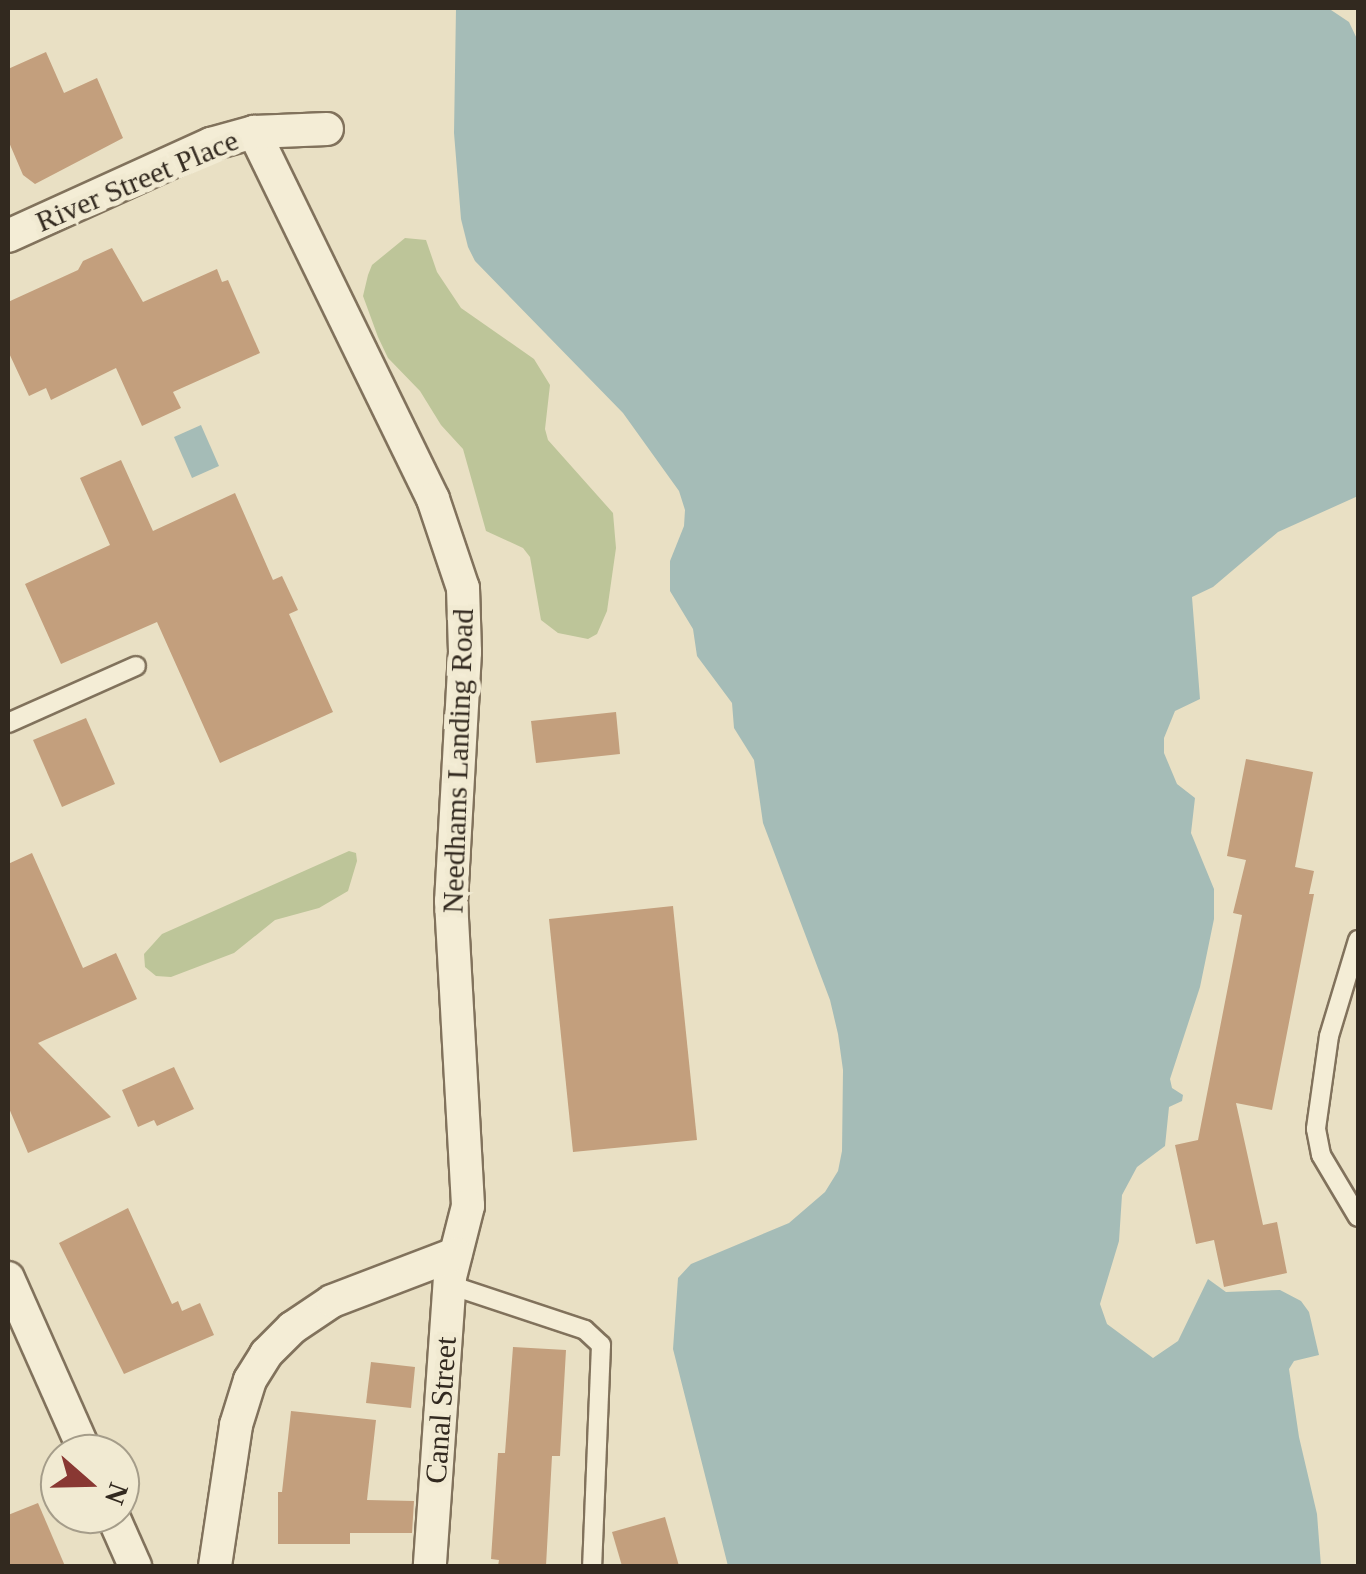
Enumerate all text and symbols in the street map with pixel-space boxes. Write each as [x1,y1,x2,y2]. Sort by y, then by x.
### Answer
street label: River Street Place [30,122,244,240]
street label: Needhams Landing Road [435,608,481,914]
street label: Canal Street [418,1335,464,1485]
north arrow [40,1434,140,1534]
text: N [99,1479,135,1509]

